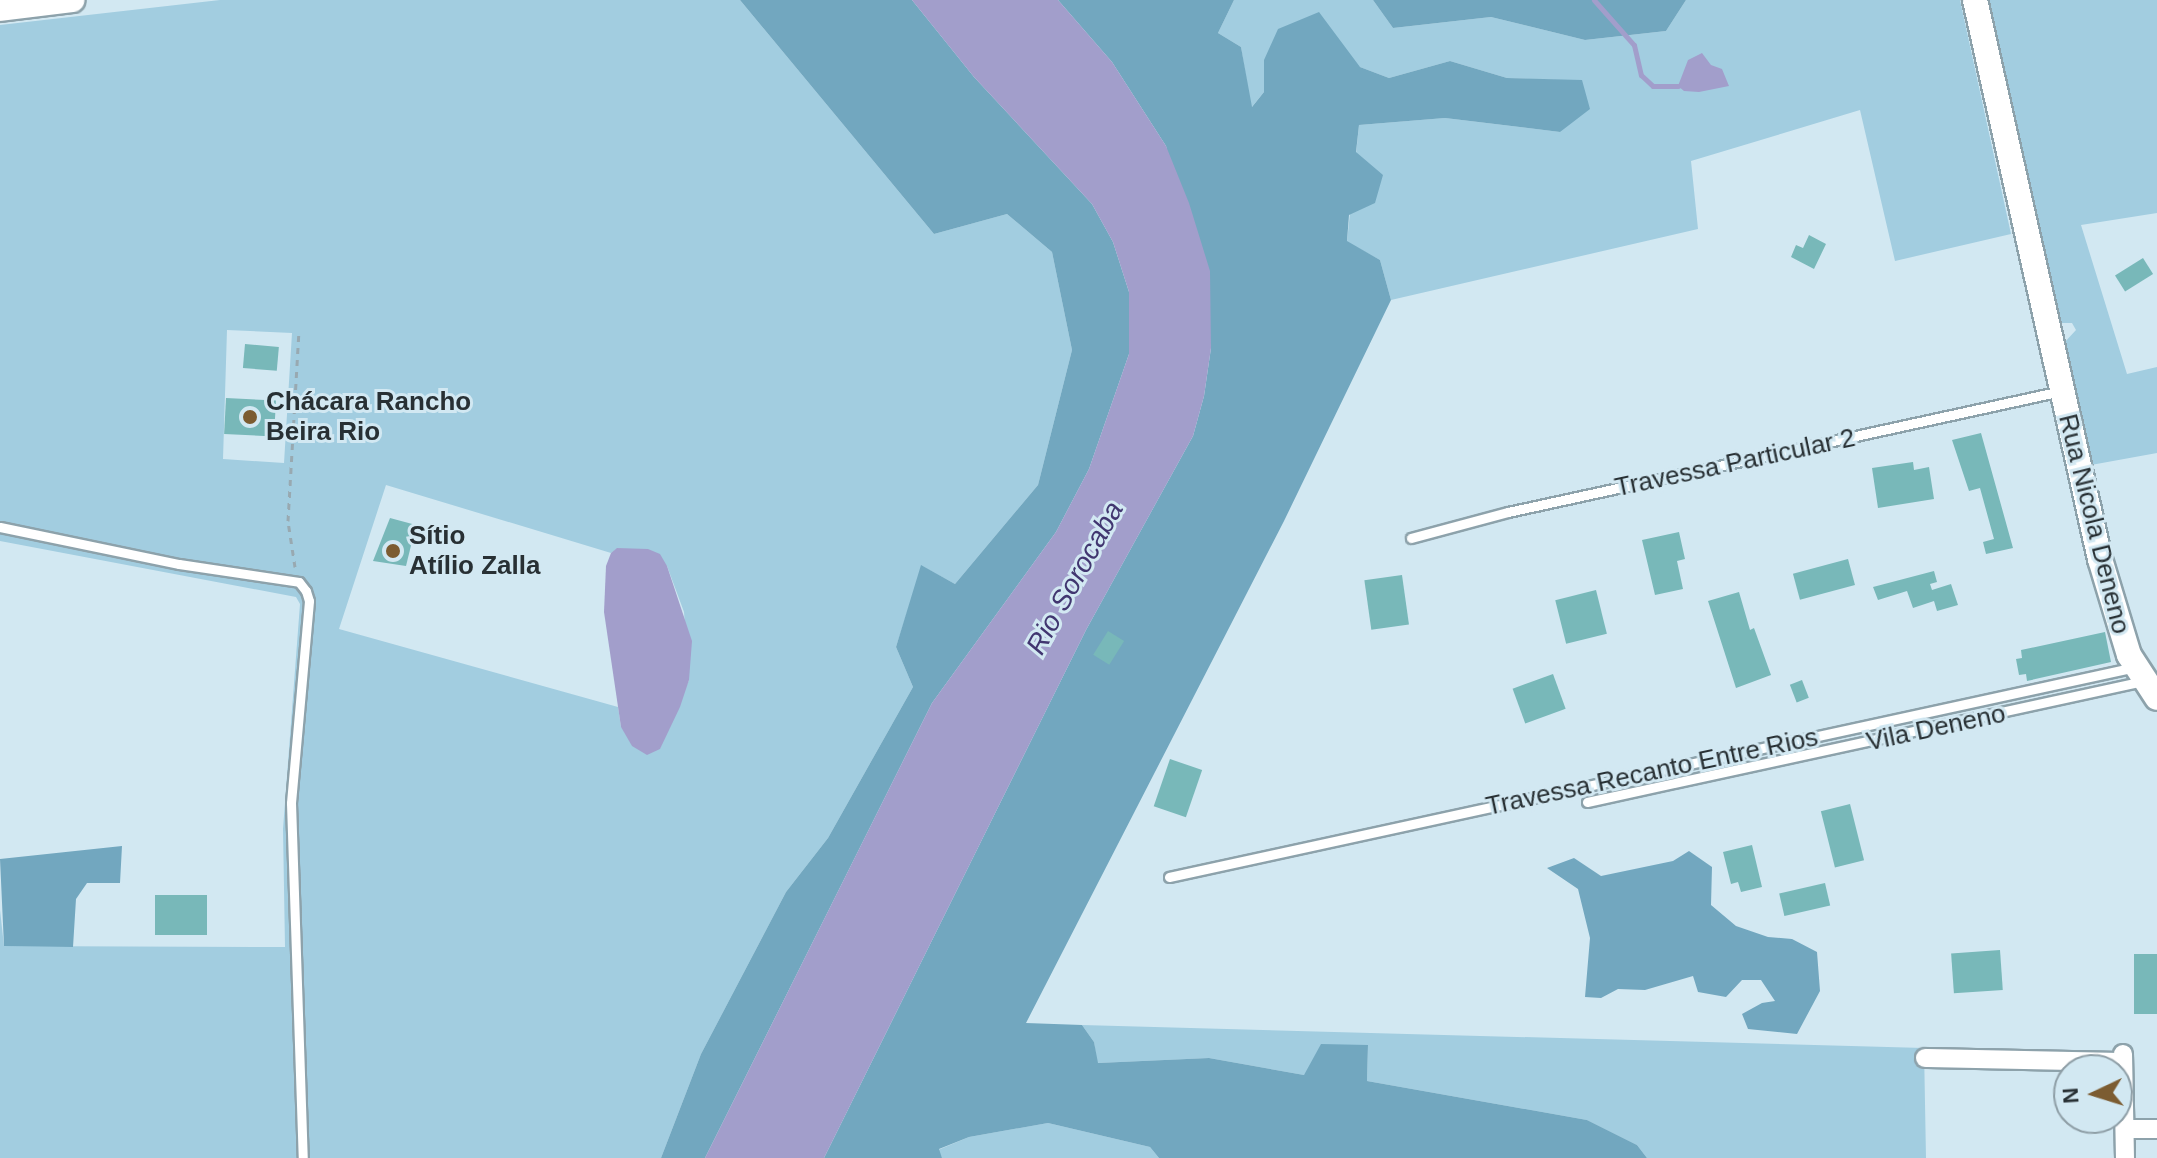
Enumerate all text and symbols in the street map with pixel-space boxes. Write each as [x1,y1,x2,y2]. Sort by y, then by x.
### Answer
place label: Chácara Rancho Beira Rio [266,386,471,448]
marker: Chácara Rancho Beira Rio [241,408,259,426]
street label: Rua Nicola Deneno [2052,411,2136,637]
street label: Travessa Particular 2 [1612,422,1858,504]
water label: Rio Sorocaba [1019,496,1131,660]
place label: Sítio Atílio Zalla [409,520,540,582]
marker: Sítio Atílio Zalla [384,542,402,560]
street label: Vila Deneno [1864,698,2008,758]
street label: Travessa Recanto Entre Rios [1483,722,1821,822]
north arrow [2053,1054,2133,1134]
text: N [2058,1087,2084,1104]

